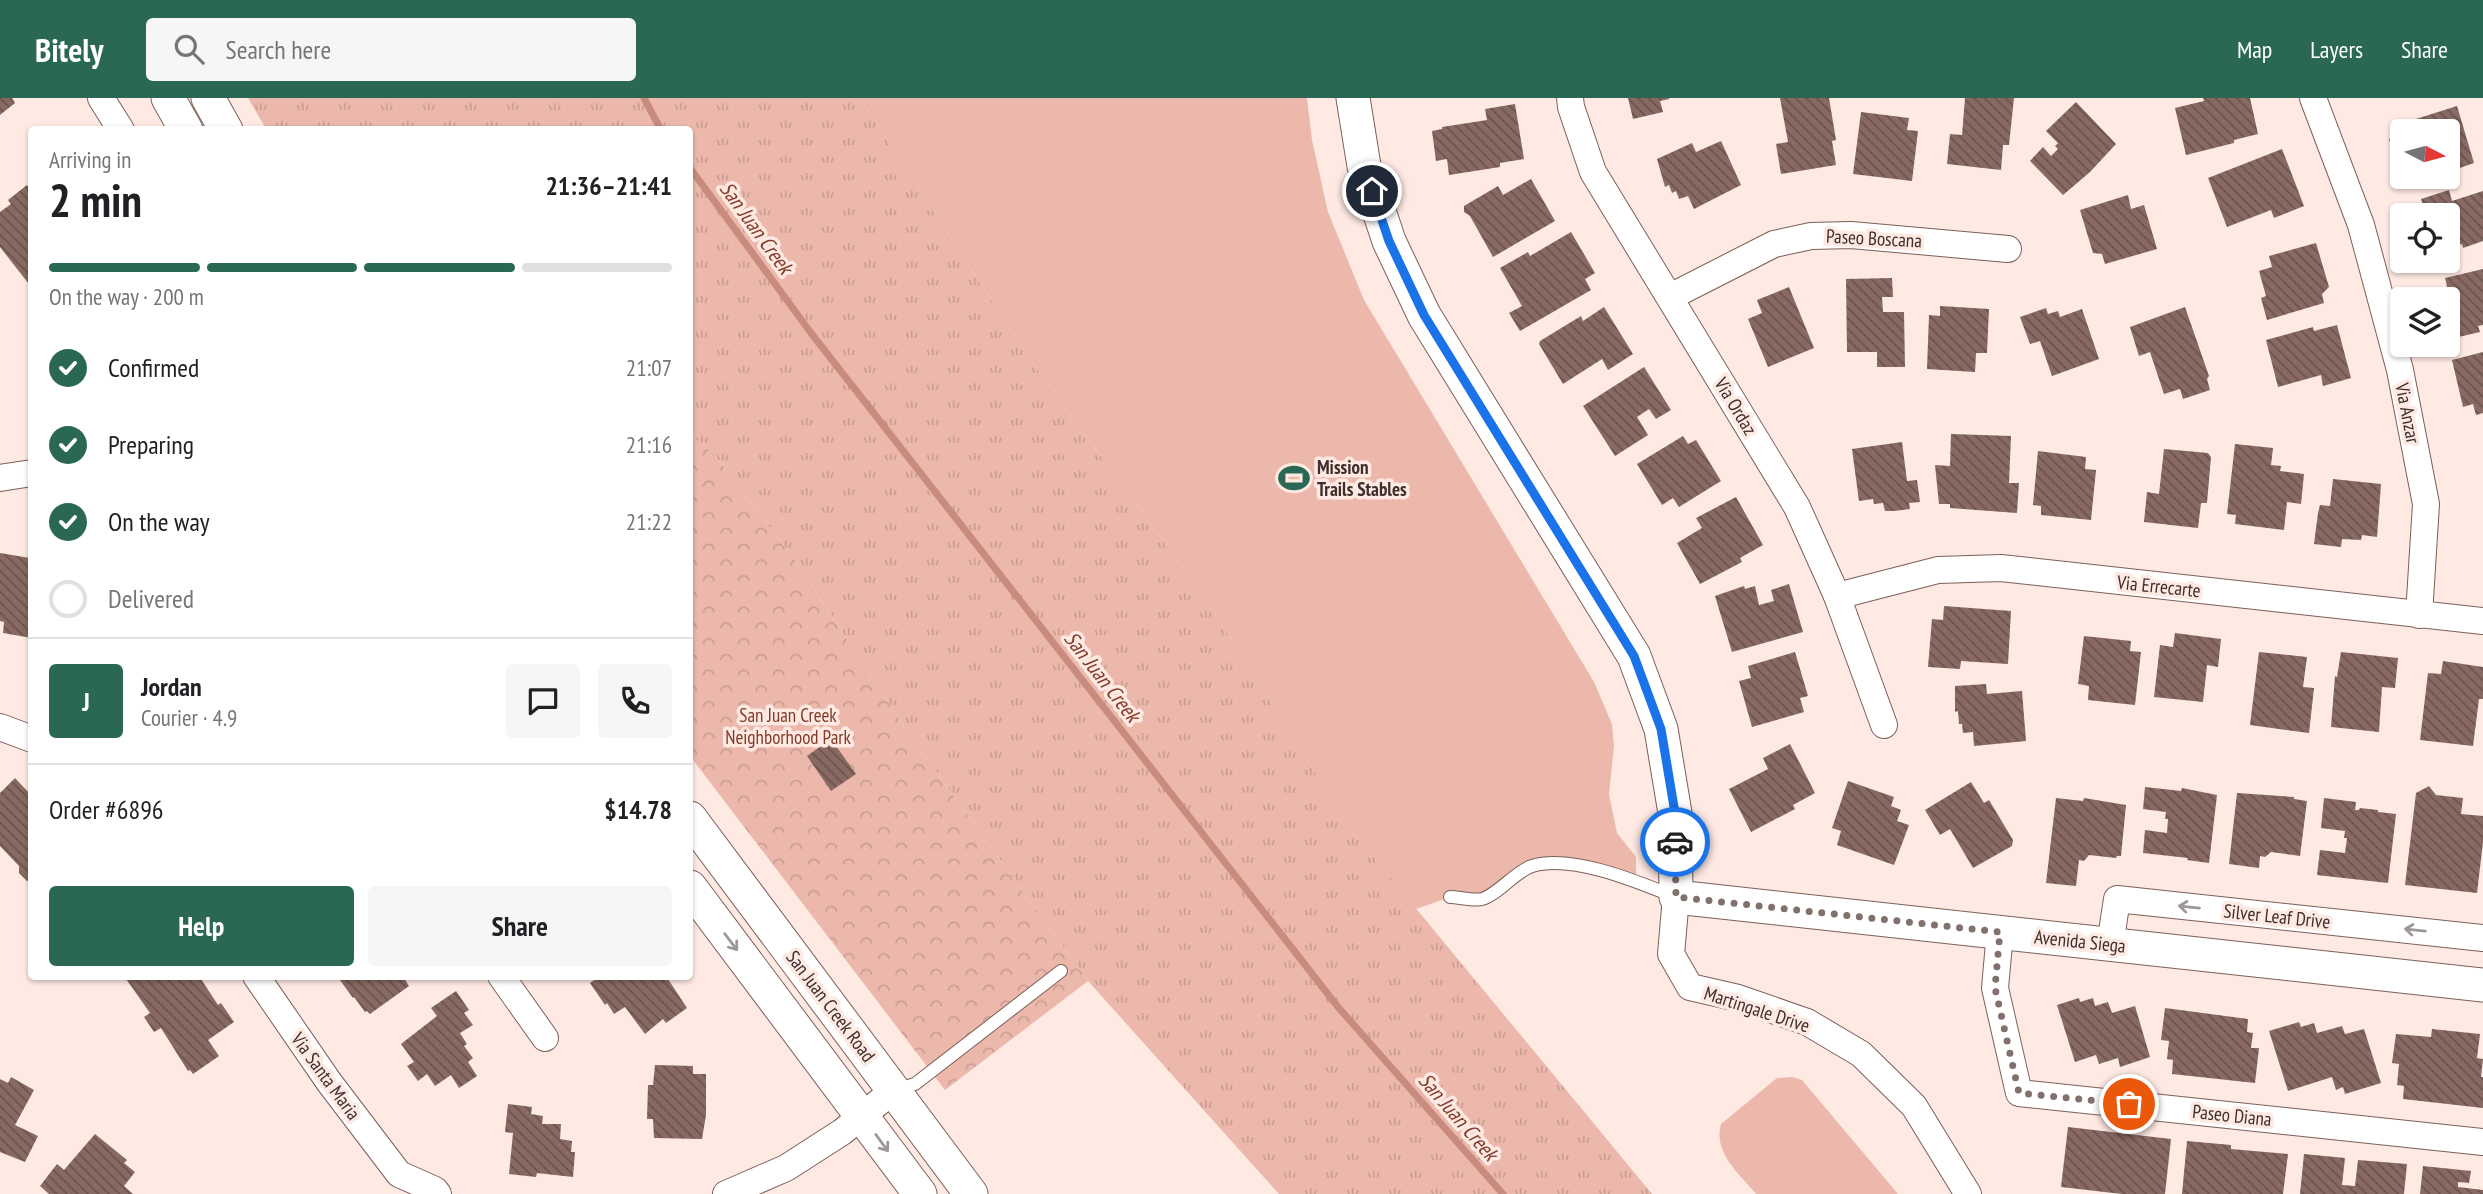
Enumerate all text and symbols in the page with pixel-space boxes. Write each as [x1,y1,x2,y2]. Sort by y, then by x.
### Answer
search box [146,18,636,81]
text: Bitely [35,28,104,71]
icon: search [170,30,208,68]
text: Search here [226,33,331,66]
text: Map [2237,34,2272,65]
text: Layers [2310,34,2363,65]
text: Share [2401,34,2448,65]
north arrow [2390,119,2460,189]
map controls [2390,119,2460,357]
text: Arriving in [49,145,131,174]
pin [1342,161,1402,221]
text: 21:36–21:41 [545,169,672,202]
text: 2 min [49,170,142,230]
icon: home [1353,172,1391,210]
water label: San Juan Creek [714,176,801,282]
button: locate [2390,203,2460,273]
street label: Paseo Boscana [1825,224,1923,252]
text: On the way · 200 m [49,282,204,311]
button: layers [2390,287,2460,357]
icon: check [49,349,87,387]
text: Confirmed [108,351,199,384]
text: 21:07 [626,353,672,382]
street label: Via Ordaz [1709,372,1763,439]
street label: Via Anzar [2390,380,2426,446]
icon: check [49,426,87,464]
text: Preparing [108,428,194,461]
text: 21:16 [626,430,672,459]
place label: Mission Trails Stables [1317,455,1407,501]
sports icon: Mission Trails Stables [1277,461,1311,495]
icon: check [49,503,87,541]
text: On the way [108,505,210,538]
text: 21:22 [626,507,672,536]
street label: Via Errecarte [2115,570,2202,602]
text: Delivered [108,582,194,615]
water label: San Juan Creek [1059,626,1148,730]
button: chat [506,664,580,738]
button: phone [598,664,672,738]
text: Jordan [141,670,202,703]
text: J [82,685,90,718]
text: Courier · 4.9 [141,703,237,732]
park label: San Juan Creek Neighborhood Park [725,703,851,749]
text: Order #6896 [49,793,164,826]
text: $14.78 [604,793,672,826]
courier [1640,807,1710,877]
icon: car [1656,823,1694,861]
button: Help [49,886,354,966]
button: Share [368,886,672,966]
street label: Silver Leaf Drive [2222,898,2332,934]
one-way arrow [2178,900,2201,913]
street label: Avenida Siega [2033,924,2127,958]
one-way arrow [2404,924,2427,937]
one-way arrow [723,932,738,950]
street label: San Juan Creek Road [781,945,881,1067]
street label: Martingale Drive [1701,981,1813,1037]
street label: Via Santa Maria [286,1027,366,1124]
water label: San Juan Creek [1413,1067,1506,1168]
pin [2099,1074,2159,1134]
icon: bag [2110,1085,2148,1123]
street label: Paseo Diana [2191,1099,2273,1131]
one-way arrow [875,1133,890,1152]

